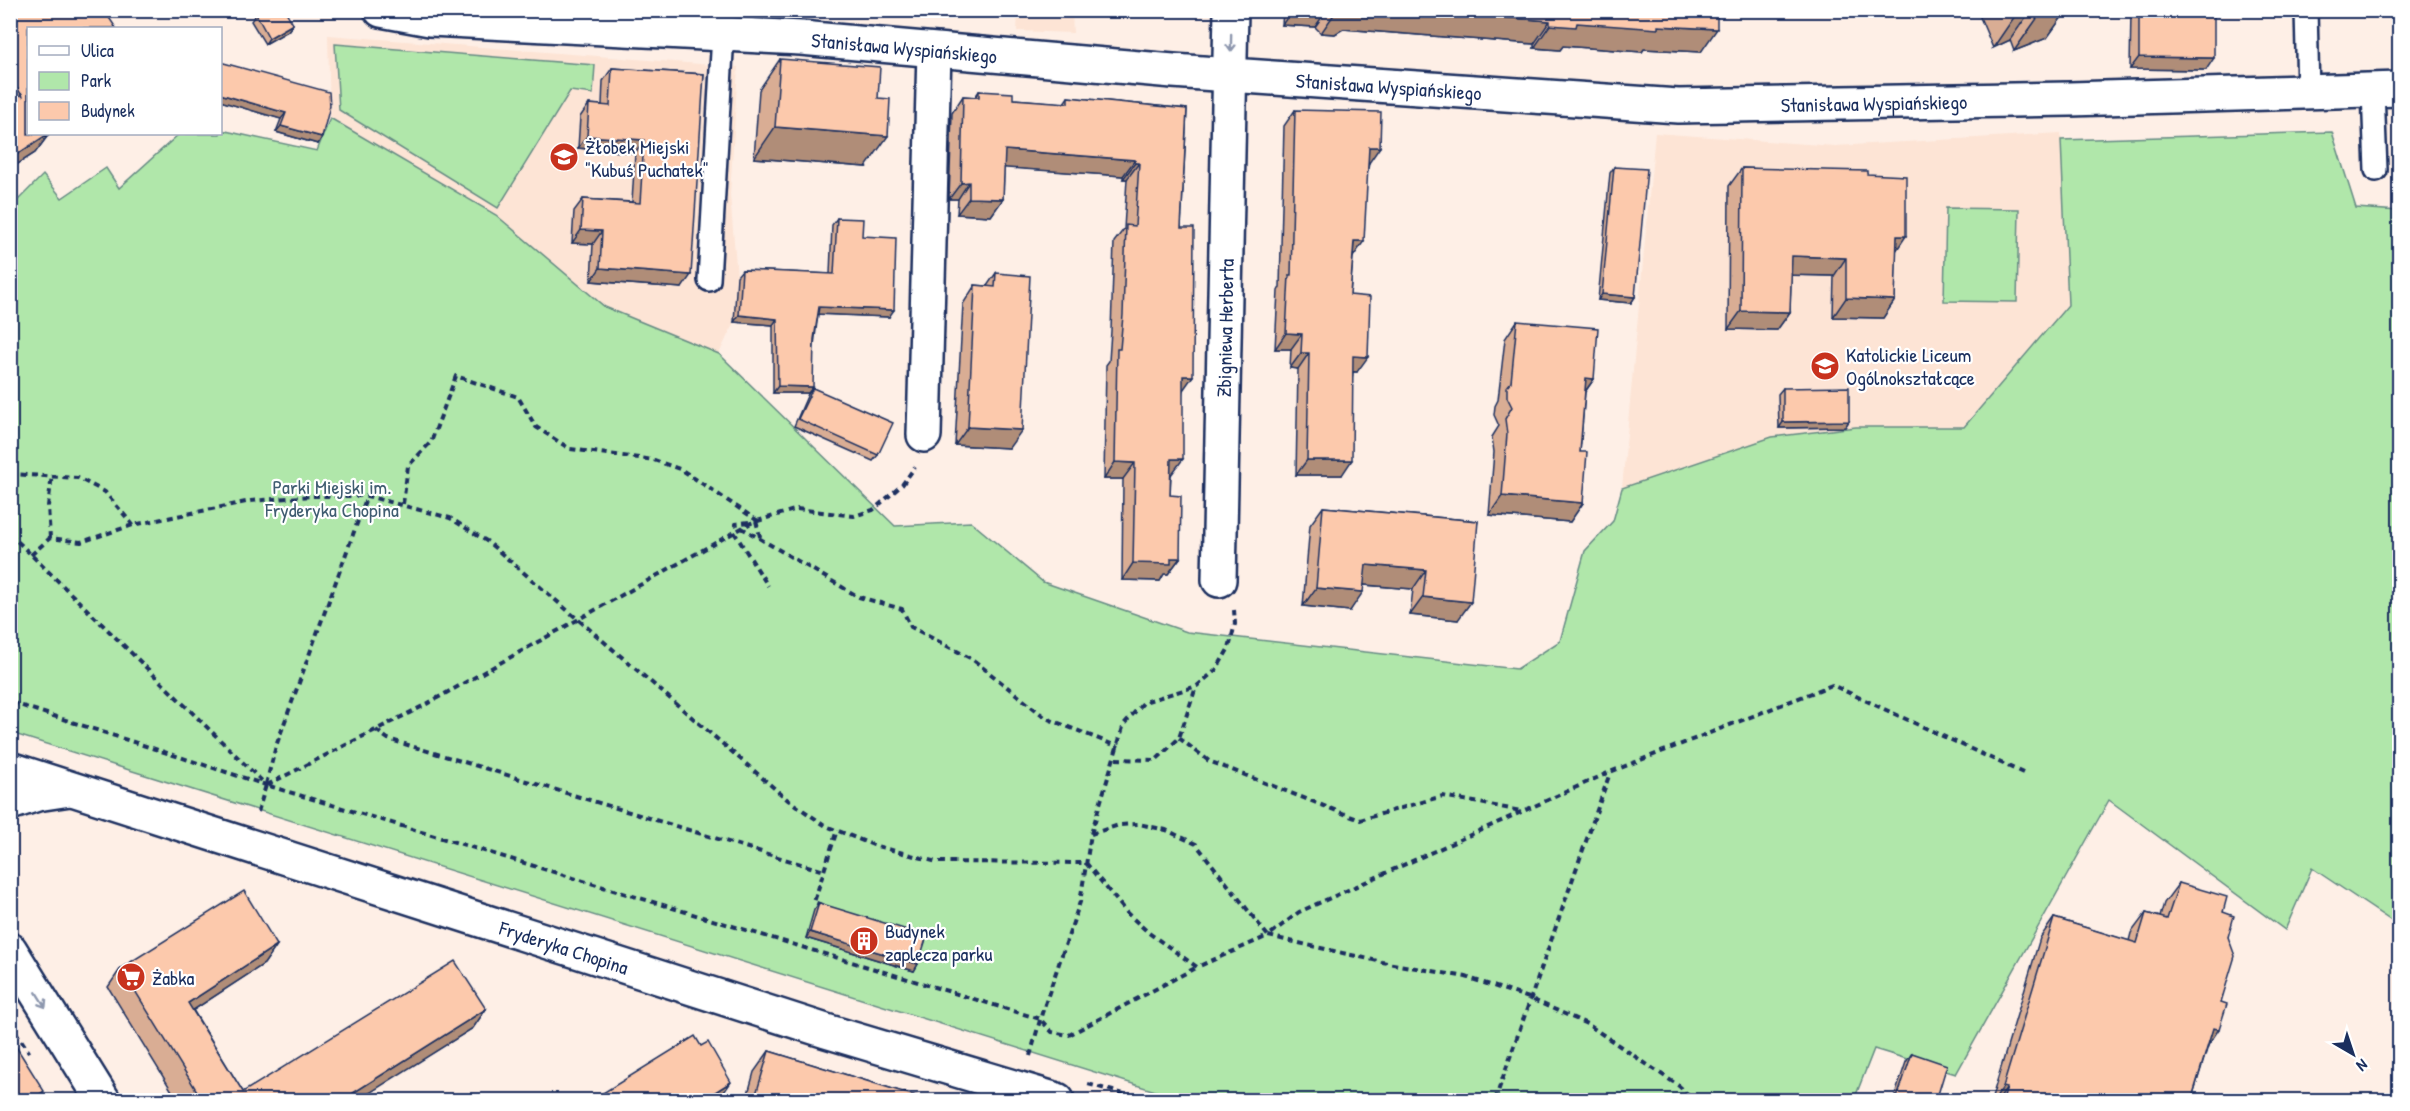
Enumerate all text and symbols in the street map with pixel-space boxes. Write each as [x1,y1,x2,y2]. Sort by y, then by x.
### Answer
street label: Stanisława Wyspiańskiego [810,25,998,69]
legend [27,27,222,135]
one-way arrow [1225,33,1236,53]
text: Ulica [81,38,114,63]
street label: Stanisława Wyspiańskiego [1295,66,1483,106]
text: Park [81,68,112,93]
street label: Stanisława Wyspiańskiego [1781,87,1967,118]
text: Budynek [81,98,135,123]
place label: Żłobek Miejski "Kubuś Puchatek" [585,133,709,183]
school or university icon: Żłobek Miejski "Kubuś Puchatek" [548,141,580,173]
street label: Zbigniewa Herberta [1209,258,1239,398]
place label: Katolickie Liceum Ogólnokształcące [1846,341,1975,391]
school or university icon: Katolickie Liceum Ogólnokształcące [1809,350,1841,382]
park label: Parki Miejski im. Fryderyka Chopina [264,473,399,523]
street label: Fryderyka Chopina [495,913,632,980]
place label: Budynek zaplecza parku [885,917,992,967]
building icon: Budynek zaplecza parku [848,925,880,957]
supermarket icon: Żabka [115,961,147,993]
place label: Żabka [152,964,195,991]
one-way arrow [36,991,48,1008]
north arrow [2323,1024,2383,1084]
text: N [2352,1054,2373,1077]

